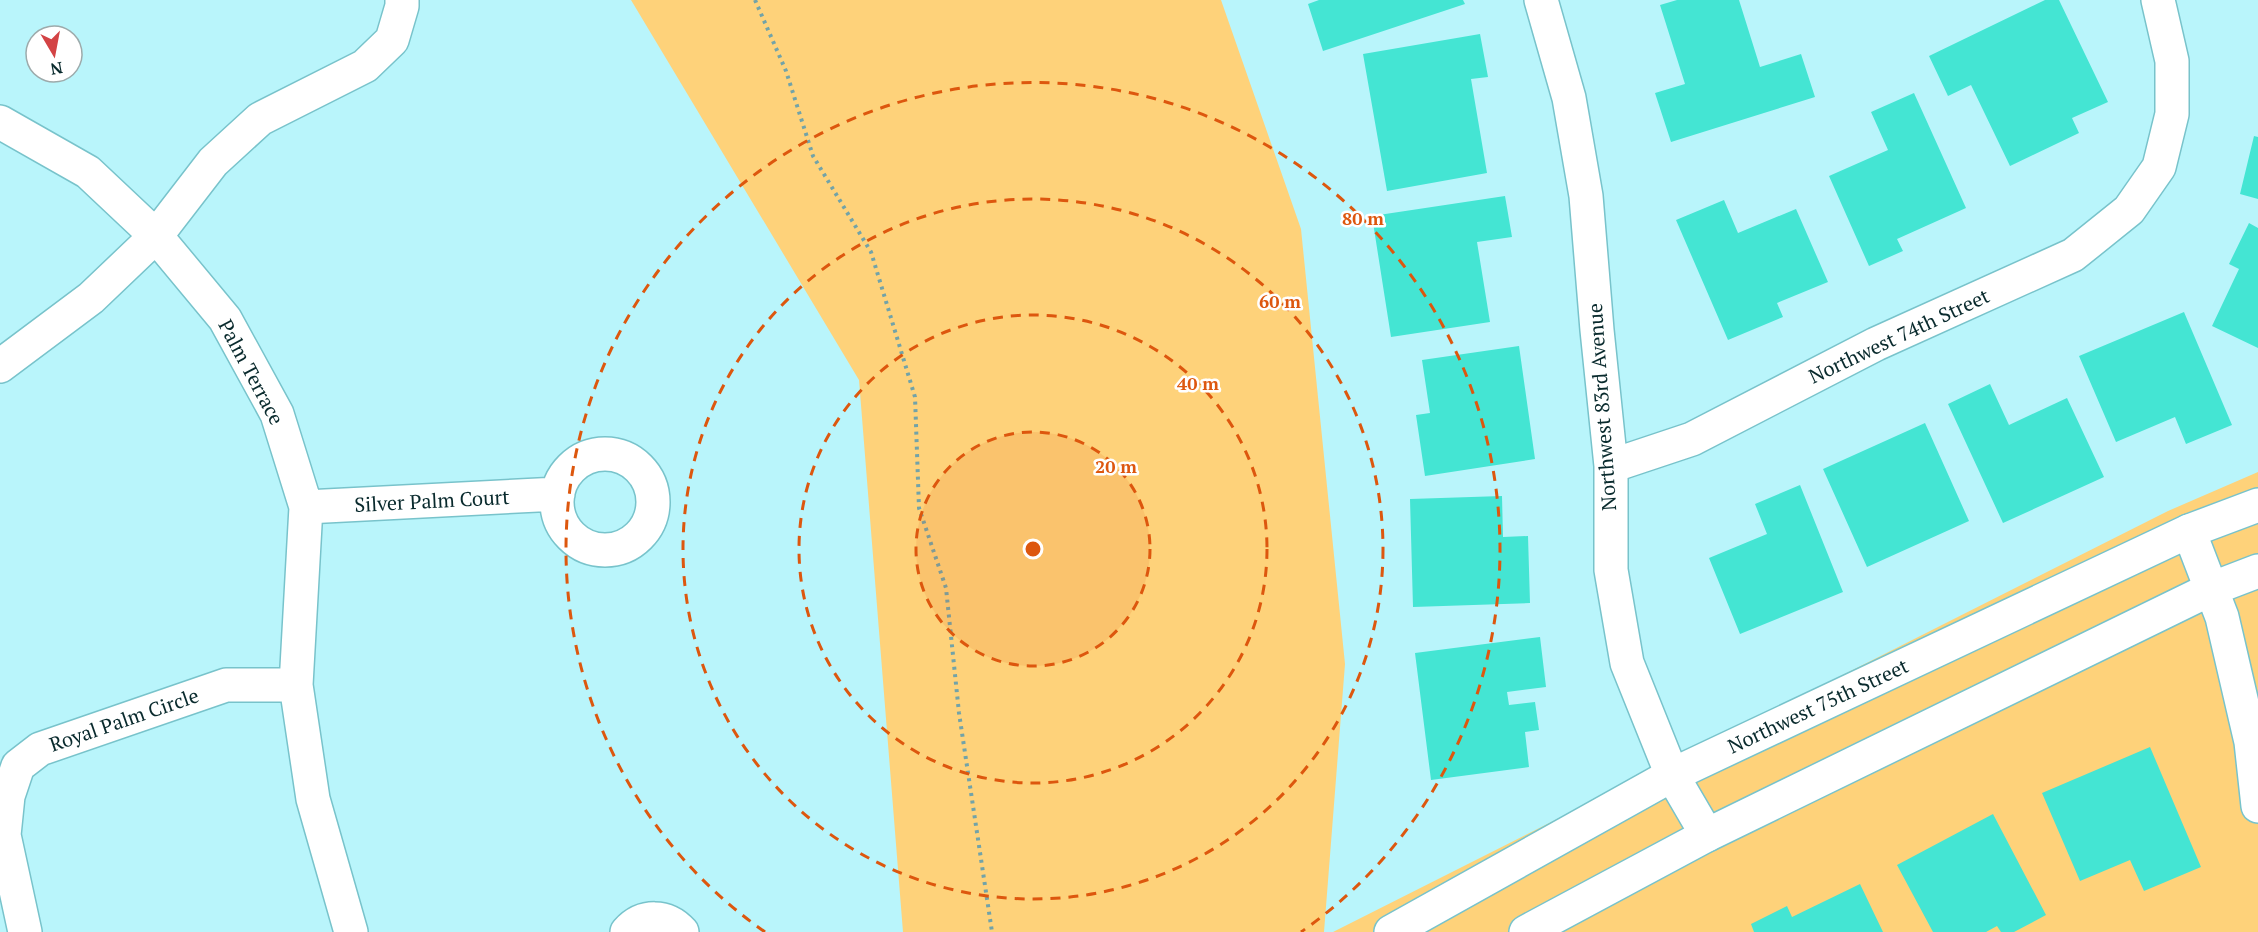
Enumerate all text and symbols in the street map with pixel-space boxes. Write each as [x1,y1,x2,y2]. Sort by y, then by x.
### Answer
north arrow [24,24,84,84]
text: N [49,57,64,81]
text: 80 m [1342,206,1384,230]
street label: Northwest 74th Street [1804,282,1994,389]
text: 60 m [1259,289,1301,313]
street label: Northwest 83rd Avenue [1581,302,1622,512]
street label: Palm Terrace [212,314,291,429]
text: 40 m [1177,371,1219,395]
text: 20 m [1095,454,1137,478]
street label: Silver Palm Court [354,483,511,518]
centre of rings [1023,539,1043,559]
street label: Northwest 75th Street [1723,652,1913,759]
street label: Royal Palm Circle [46,681,202,758]

